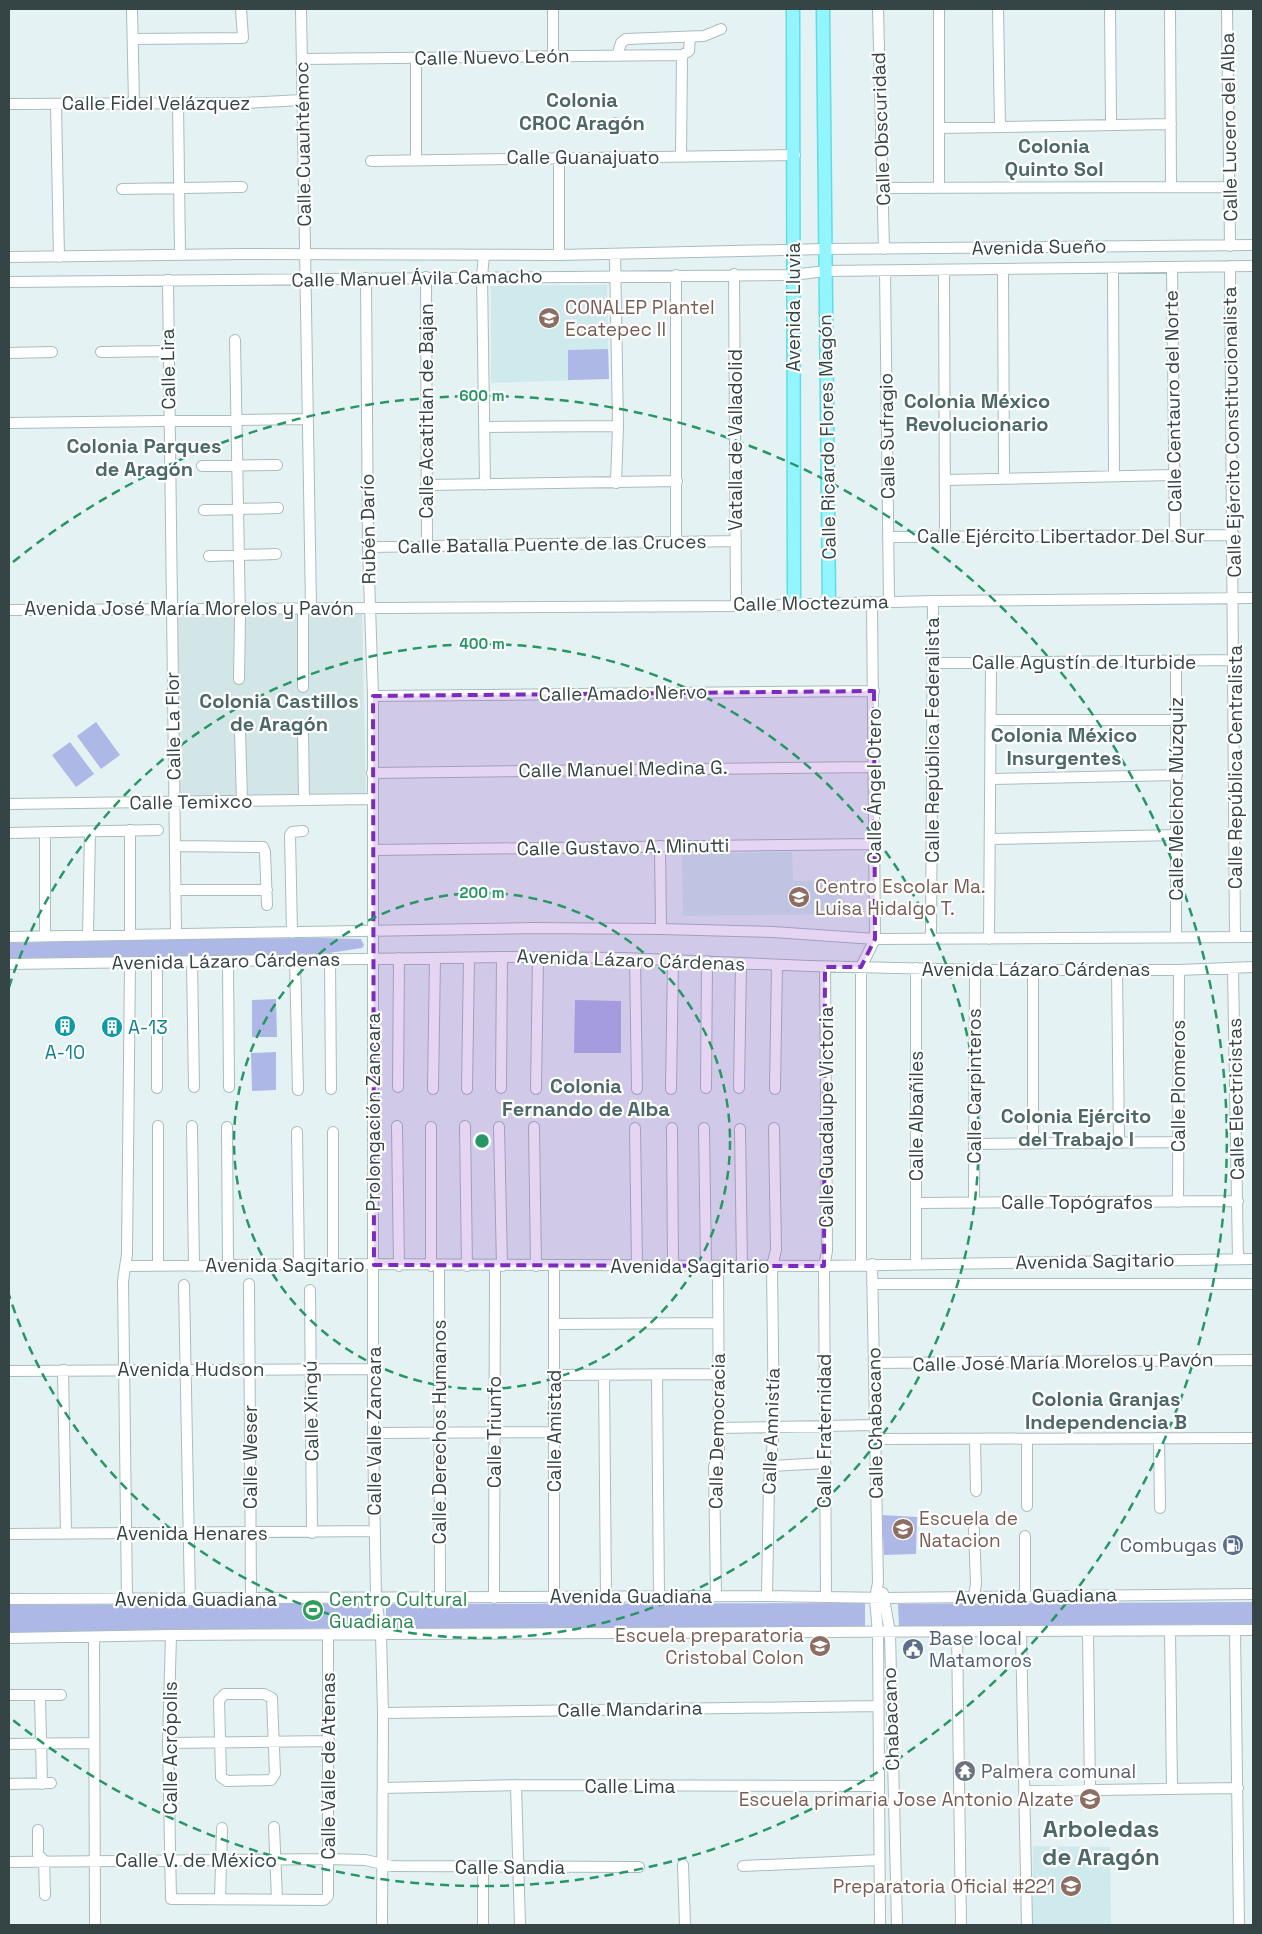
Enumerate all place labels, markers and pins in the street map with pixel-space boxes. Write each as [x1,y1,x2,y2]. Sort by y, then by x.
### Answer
place label: CONALEP Plantel Ecatepec II [565,295,715,342]
school or university icon: CONALEP Plantel Ecatepec II [537,306,561,330]
place label: Centro Escolar Ma. Luisa Hidalgo T. [815,874,986,921]
school or university icon: Centro Escolar Ma. Luisa Hidalgo T. [787,885,811,909]
building icon: A-10 [53,1014,77,1038]
building icon: A-13 [100,1015,124,1039]
place label: A-13 [128,1015,168,1040]
place label: A-10 [45,1040,85,1065]
centre of rings [473,1132,491,1150]
place label: Escuela de Natacion [919,1506,1018,1553]
school or university icon: Escuela de Natacion [891,1517,915,1541]
place label: Combugas [1120,1533,1217,1558]
fuel station icon: Combugas [1221,1533,1245,1557]
place label: Centro Cultural Guadiana [329,1587,467,1634]
sports icon: Centro Cultural Guadiana [301,1598,325,1622]
place label: Escuela preparatoria Cristobal Colon [615,1623,804,1670]
place label: Base local Matamoros [929,1626,1032,1673]
school or university icon: Escuela preparatoria Cristobal Colon [808,1634,832,1658]
public building icon: Base local Matamoros [901,1637,925,1661]
temple icon: Palmera comunal [953,1759,977,1783]
place label: Palmera comunal [981,1759,1136,1784]
place label: Escuela primaria Jose Antonio Alzate [739,1787,1074,1812]
school or university icon: Escuela primaria Jose Antonio Alzate [1078,1787,1102,1811]
place label: Preparatoria Oficial #221 [833,1874,1055,1899]
school or university icon: Preparatoria Oficial #221 [1059,1874,1083,1898]

